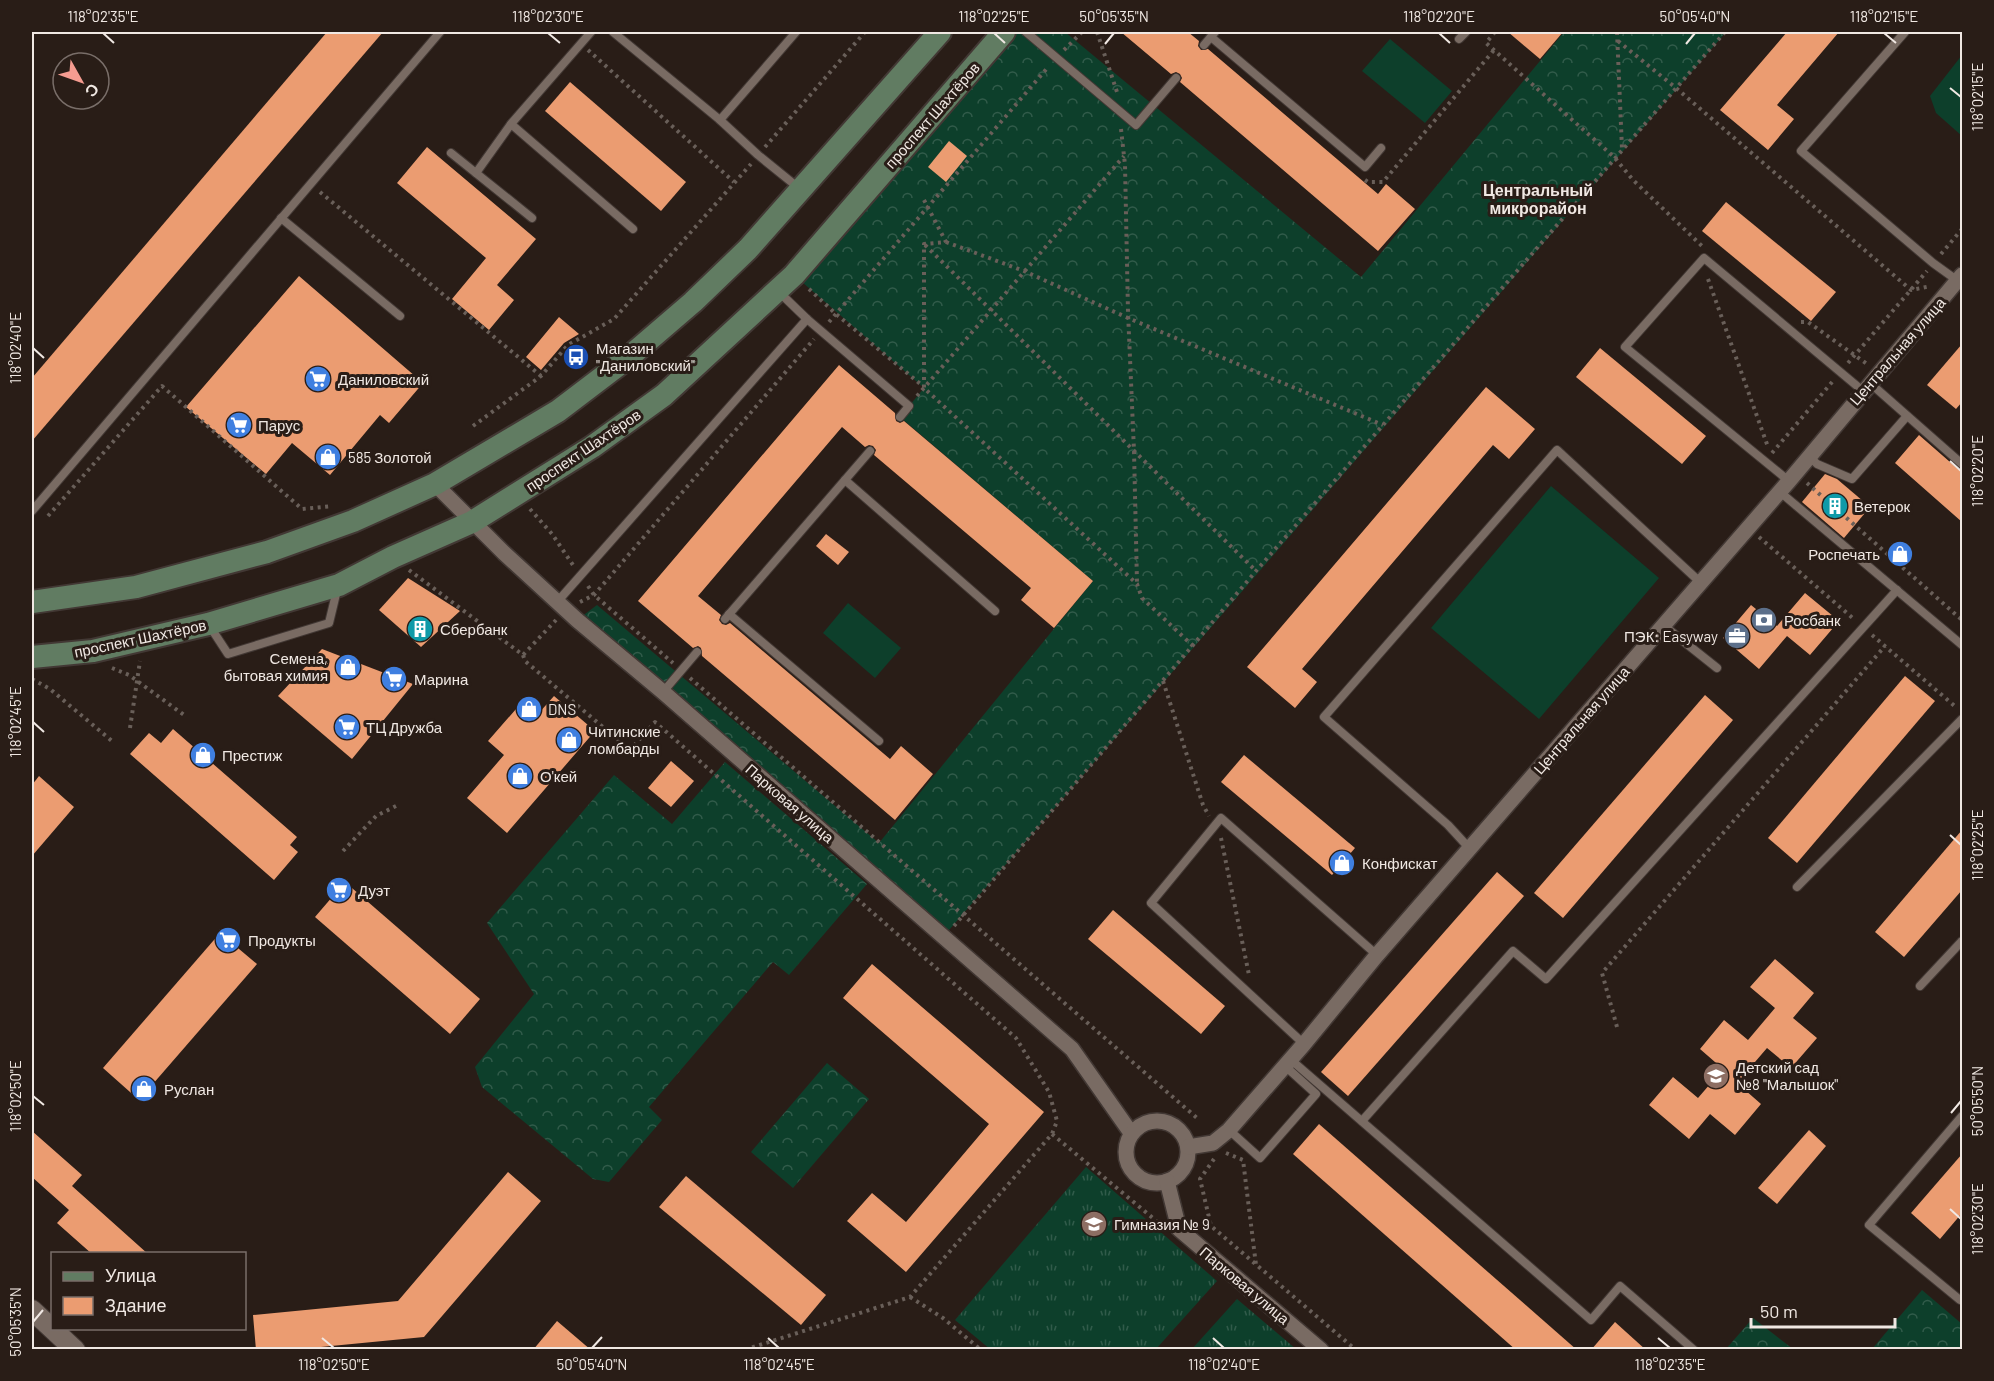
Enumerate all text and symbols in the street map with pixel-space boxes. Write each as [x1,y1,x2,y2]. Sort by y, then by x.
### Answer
text: 118°02'35"E [67,7,139,25]
text: 118°02'30"E [512,7,584,25]
text: 118°02'25"E [958,7,1030,25]
text: 50°05'35"N [1079,7,1149,25]
text: 118°02'20"E [1403,7,1475,25]
text: 50°05'40"N [1660,7,1730,25]
text: 118°02'15"E [1850,7,1918,25]
north arrow [51,51,111,111]
street label: проспект Шахтёров [881,58,983,172]
text: 118°02'15"E [1968,63,1986,131]
text: С [82,80,104,102]
district label: Центральный микрорайон [1483,180,1593,217]
street label: Центральная улица [1845,293,1949,409]
text: 118°02'40"E [6,312,24,384]
place label: Магазин "Даниловский" [596,339,695,374]
bus stop icon: Магазин "Даниловский" [561,342,591,372]
supermarket icon: Даниловский [303,364,333,394]
place label: Даниловский [338,370,429,388]
street label: проспект Шахтёров [522,405,644,495]
supermarket icon: Парус [224,410,254,440]
place label: Парус [258,416,301,434]
text: 118°02'20"E [1968,435,1986,507]
shop icon: 585 Золотой [313,442,343,472]
place label: 585 Золотой [348,448,432,466]
building icon: Ветерок [1820,491,1850,521]
place label: Ветерок [1854,497,1911,515]
shop icon: Роспечать [1885,539,1915,569]
place label: Роспечать [1808,545,1880,563]
bank icon: Росбанк [1749,605,1779,635]
place label: Росбанк [1784,611,1841,629]
building icon: Сбербанк [405,614,435,644]
street label: проспект Шахтёров [72,615,208,661]
place label: Сбербанк [440,620,508,638]
office icon: ПЭК: Easyway [1722,621,1752,651]
place label: ПЭК: Easyway [1624,627,1718,645]
place label: Семена, бытовая химия [224,649,328,684]
shop icon: Семена, бытовая химия [333,652,363,682]
street label: Центральная улица [1529,662,1633,778]
supermarket icon: Марина [379,664,409,694]
place label: Марина [414,670,469,688]
text: 118°02'45"E [6,686,24,758]
shop icon: DNS [514,694,544,724]
place label: DNS [548,700,576,718]
supermarket icon: ТЦ Дружба [332,712,362,742]
place label: ТЦ Дружба [366,718,443,736]
place label: Читинские ломбарды [588,722,661,757]
shop icon: Читинские ломбарды [554,725,584,755]
shop icon: Престиж [188,740,218,770]
place label: Престиж [222,746,282,764]
street label: Парковая улица [742,760,838,847]
shop icon: О'кей [505,761,535,791]
place label: О'кей [540,767,577,785]
text: 118°02'25"E [1968,809,1986,881]
shop icon: Конфискат [1327,848,1357,878]
place label: Конфискат [1362,854,1437,872]
supermarket icon: Дуэт [324,875,354,905]
place label: Дуэт [358,881,390,899]
supermarket icon: Продукты [213,925,243,955]
place label: Продукты [248,931,316,949]
place label: Детский сад №8 "Малышок" [1736,1058,1838,1093]
text: 118°02'50"E [6,1060,24,1132]
school or university icon: Детский сад №8 "Малышок" [1701,1061,1731,1091]
text: 50°05'50"N [1968,1066,1986,1136]
shop icon: Руслан [129,1074,159,1104]
place label: Руслан [164,1080,214,1098]
text: 118°02'30"E [1968,1183,1986,1255]
school or university icon: Гимназия № 9 [1079,1209,1109,1239]
place label: Гимназия № 9 [1114,1215,1210,1233]
street label: Парковая улица [1197,1242,1294,1328]
legend [51,1252,246,1330]
text: Улица [105,1264,157,1286]
text: 50°05'35"N [6,1287,24,1357]
scale bar [1751,1291,1895,1329]
text: Здание [105,1294,166,1316]
text: 50 m [1760,1300,1798,1322]
text: 118°02'50"E [298,1355,370,1373]
text: 50°05'40"N [557,1355,627,1373]
text: 118°02'45"E [743,1355,815,1373]
text: 118°02'40"E [1188,1355,1260,1373]
text: 118°02'35"E [1634,1355,1706,1373]

